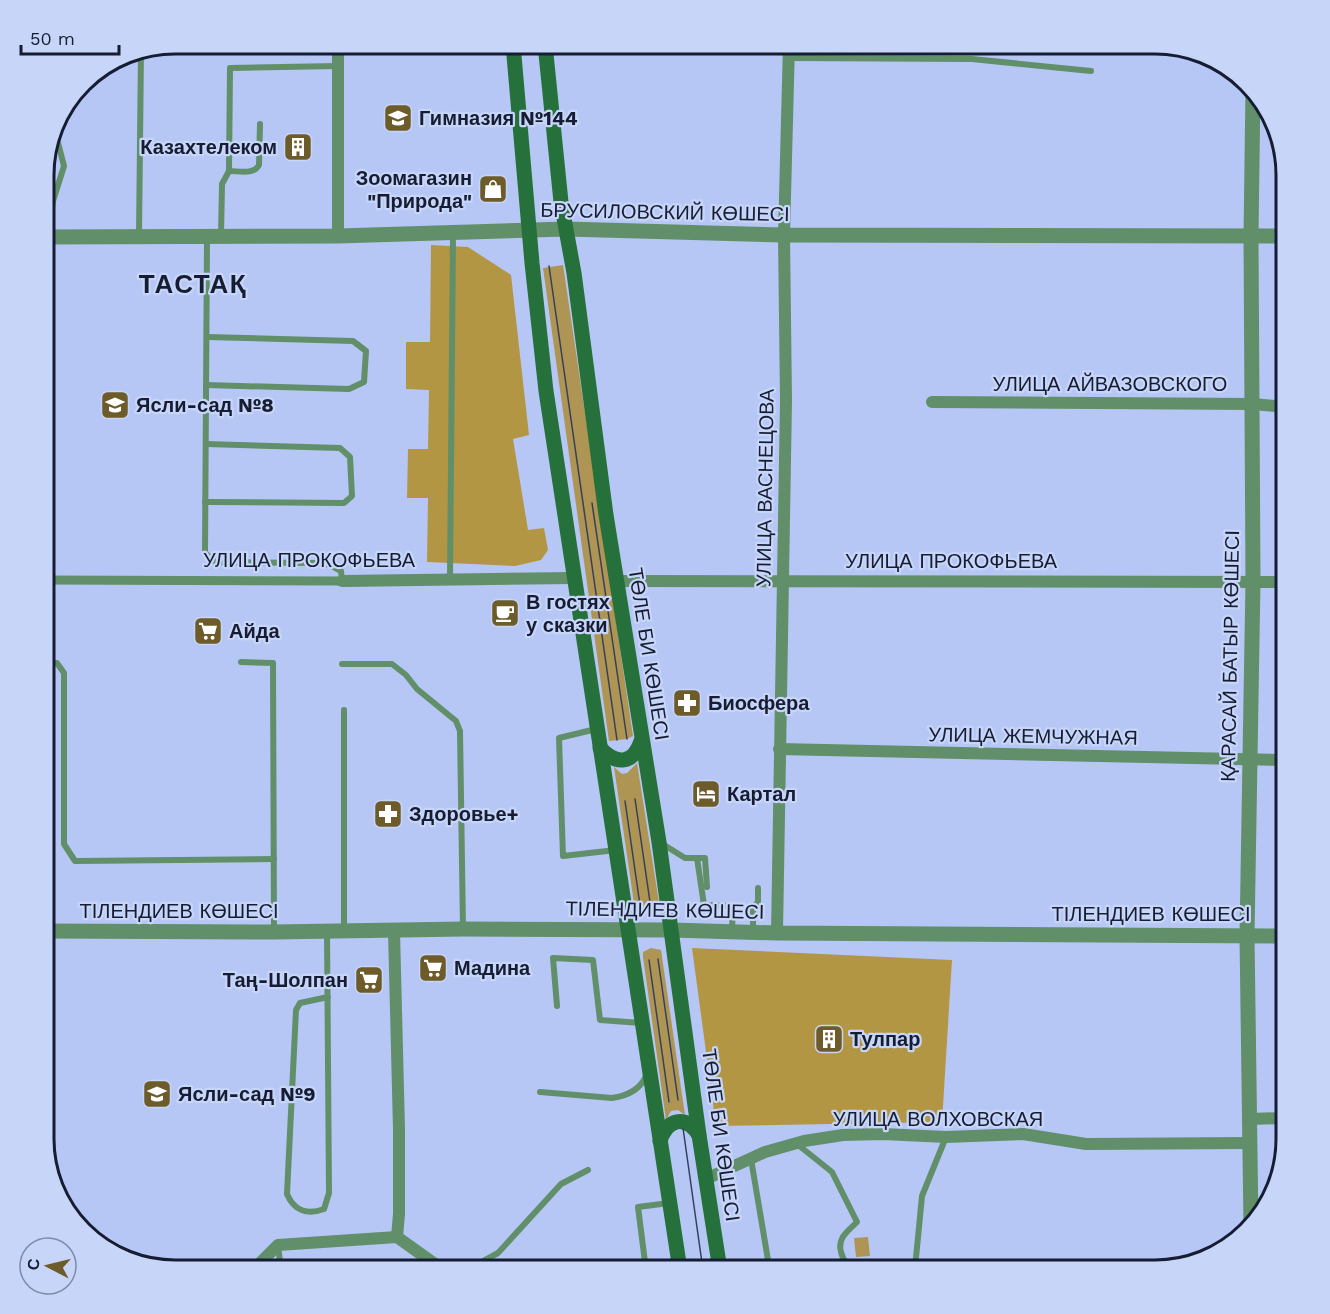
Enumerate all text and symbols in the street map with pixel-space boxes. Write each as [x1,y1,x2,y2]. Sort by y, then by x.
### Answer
scale bar [21,18,118,56]
text: 50 m [30,28,75,49]
school or university icon: Гимназия №144 [382,102,414,134]
place label: Гимназия №144 [419,106,578,130]
building icon: Казахтелеком [282,131,314,163]
place label: Казахтелеком [140,135,277,159]
place label: Зоомагазин "Природа" [356,166,472,213]
shop icon: Зоомагазин "Природа" [477,173,509,205]
street label: БРУСИЛОВСКИЙ КӨШЕСІ [540,198,790,226]
district label: ТАСТАҚ [139,269,247,299]
street label: УЛИЦА АЙВАЗОВСКОГО [993,372,1227,396]
street label: УЛИЦА ВАСНЕЦОВА [751,388,779,587]
school or university icon: Ясли-сад №8 [99,389,131,421]
place label: Ясли-сад №8 [136,393,274,417]
street label: ҚАРАСАЙ БАТЫР КӨШЕСІ [1216,530,1244,782]
street label: УЛИЦА ПРОКОФЬЕВА [203,548,416,572]
street label: УЛИЦА ПРОКОФЬЕВА [845,549,1058,573]
street label: ТӨЛЕ БИ КӨШЕСІ [624,566,674,742]
place label: В гостях у сказки [526,590,610,637]
cafe icon: В гостях у сказки [489,597,521,629]
supermarket icon: Айда [192,615,224,647]
place label: Айда [229,619,280,643]
pharmacy icon: Биосфера [671,687,703,719]
place label: Биосфера [708,691,810,715]
street label: УЛИЦА ЖЕМЧУЖНАЯ [928,722,1138,750]
hotel icon: Картал [690,778,722,810]
place label: Картал [727,782,796,806]
pharmacy icon: Здоровье+ [372,798,404,830]
place label: Здоровье+ [409,802,519,826]
street label: ТІЛЕНДИЕВ КӨШЕСІ [565,896,765,924]
street label: ТІЛЕНДИЕВ КӨШЕСІ [80,899,278,923]
street label: ТІЛЕНДИЕВ КӨШЕСІ [1052,902,1250,926]
supermarket icon: Мадина [417,952,449,984]
place label: Мадина [454,956,531,980]
supermarket icon: Таң-Шолпан [353,964,385,996]
place label: Таң-Шолпан [223,968,348,992]
building icon: Тулпар [813,1023,845,1055]
place label: Тулпар [850,1027,920,1051]
street label: ТӨЛЕ БИ КӨШЕСІ [697,1047,745,1223]
school or university icon: Ясли-сад №9 [141,1078,173,1110]
place label: Ясли-сад №9 [178,1082,316,1106]
street label: УЛИЦА ВОЛХОВСКАЯ [833,1107,1043,1131]
north arrow [18,1236,78,1296]
text: С [23,1257,44,1271]

